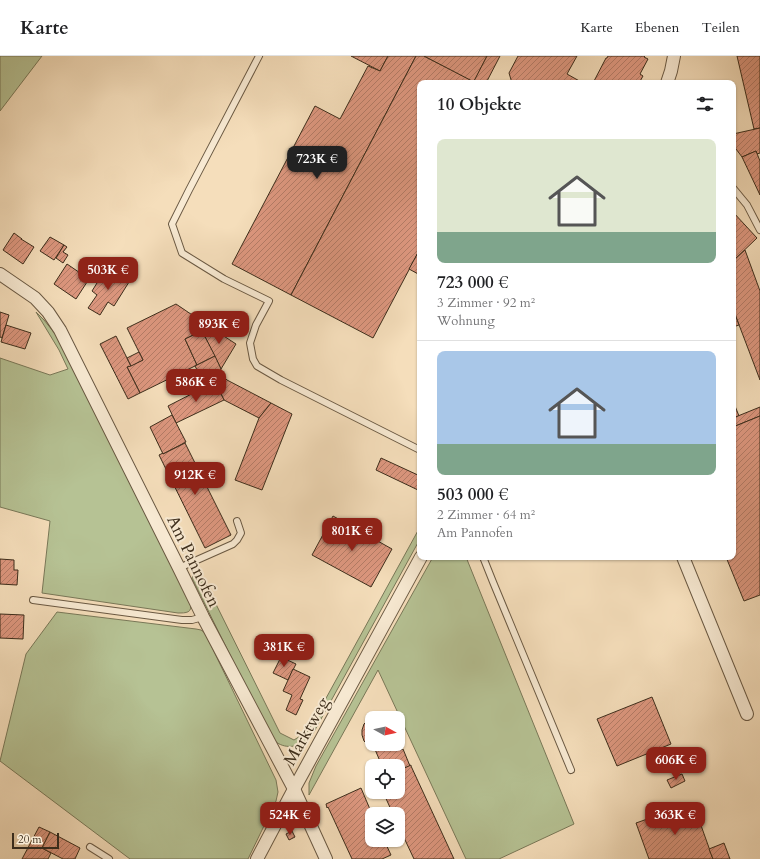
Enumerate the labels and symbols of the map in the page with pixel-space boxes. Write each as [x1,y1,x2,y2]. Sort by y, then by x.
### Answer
pin: 723K € [284,146,350,180]
pin: 503K € [75,257,141,291]
pin: 893K € [186,311,252,345]
pin: 586K € [163,369,229,403]
pin: 912K € [162,462,228,496]
street label: Am Pannofen [161,511,226,611]
pin: 801K € [319,518,385,552]
pin: 381K € [251,634,317,668]
street label: Marktweg [278,692,335,770]
north arrow [365,711,405,751]
pin: 606K € [643,747,709,781]
pin: 524K € [257,802,323,836]
pin: 363K € [642,802,708,836]
scale bar [12,831,59,850]

